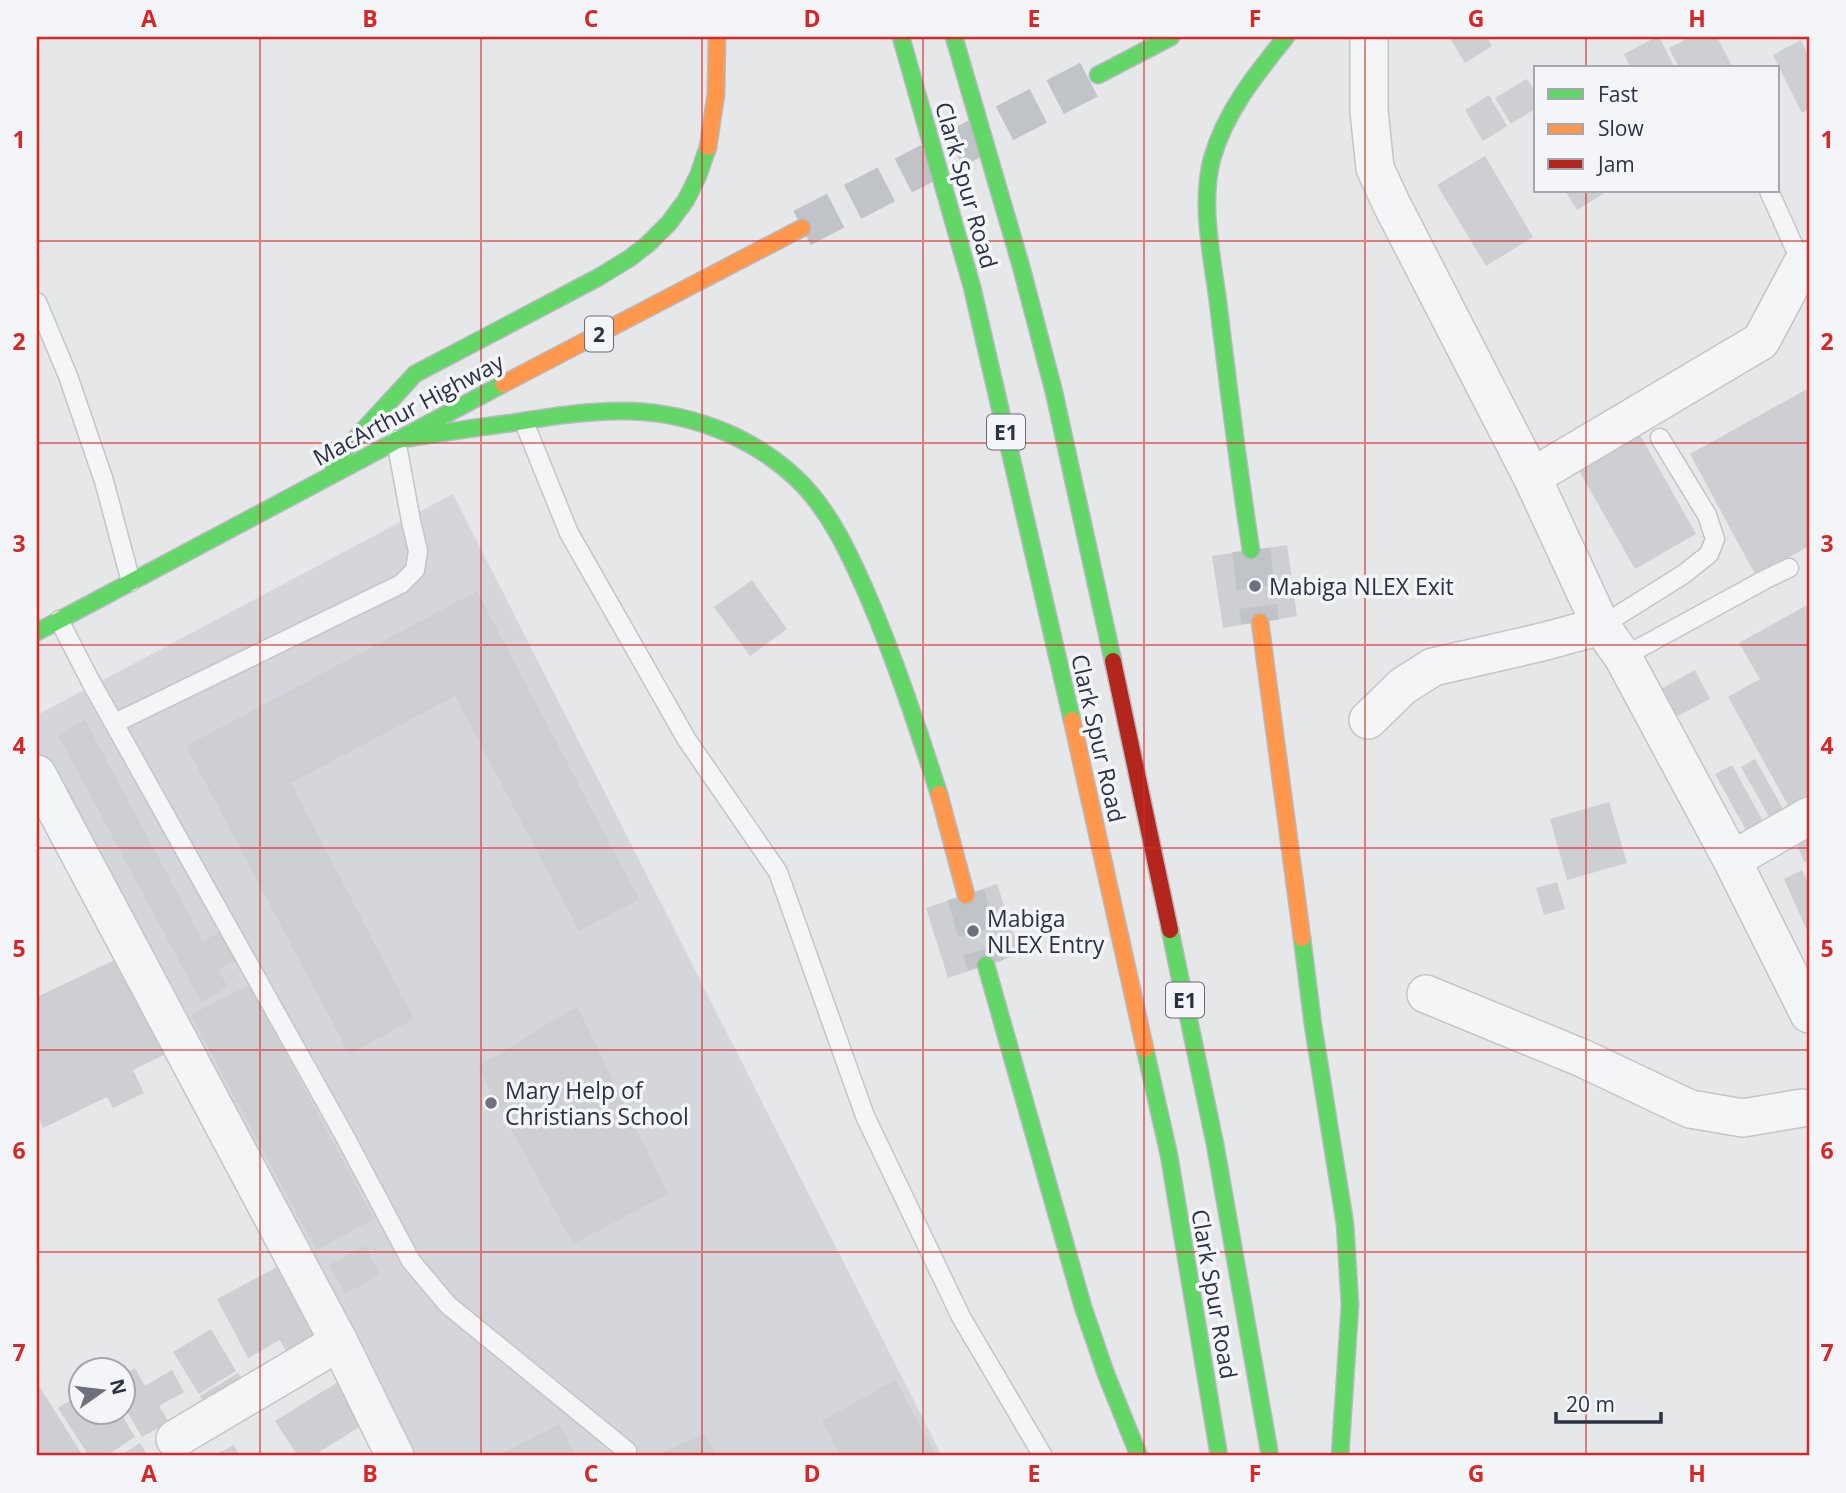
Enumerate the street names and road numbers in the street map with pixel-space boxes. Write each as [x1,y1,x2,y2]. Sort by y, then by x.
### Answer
street label: Clark Spur Road [928,98,1006,272]
road number: 2 [585,316,613,352]
street label: MacArthur Highway [307,345,509,473]
road number: E1 [987,414,1025,450]
street label: Clark Spur Road [1064,651,1134,825]
road number: E1 [1166,982,1204,1018]
street label: Clark Spur Road [1184,1207,1246,1381]

